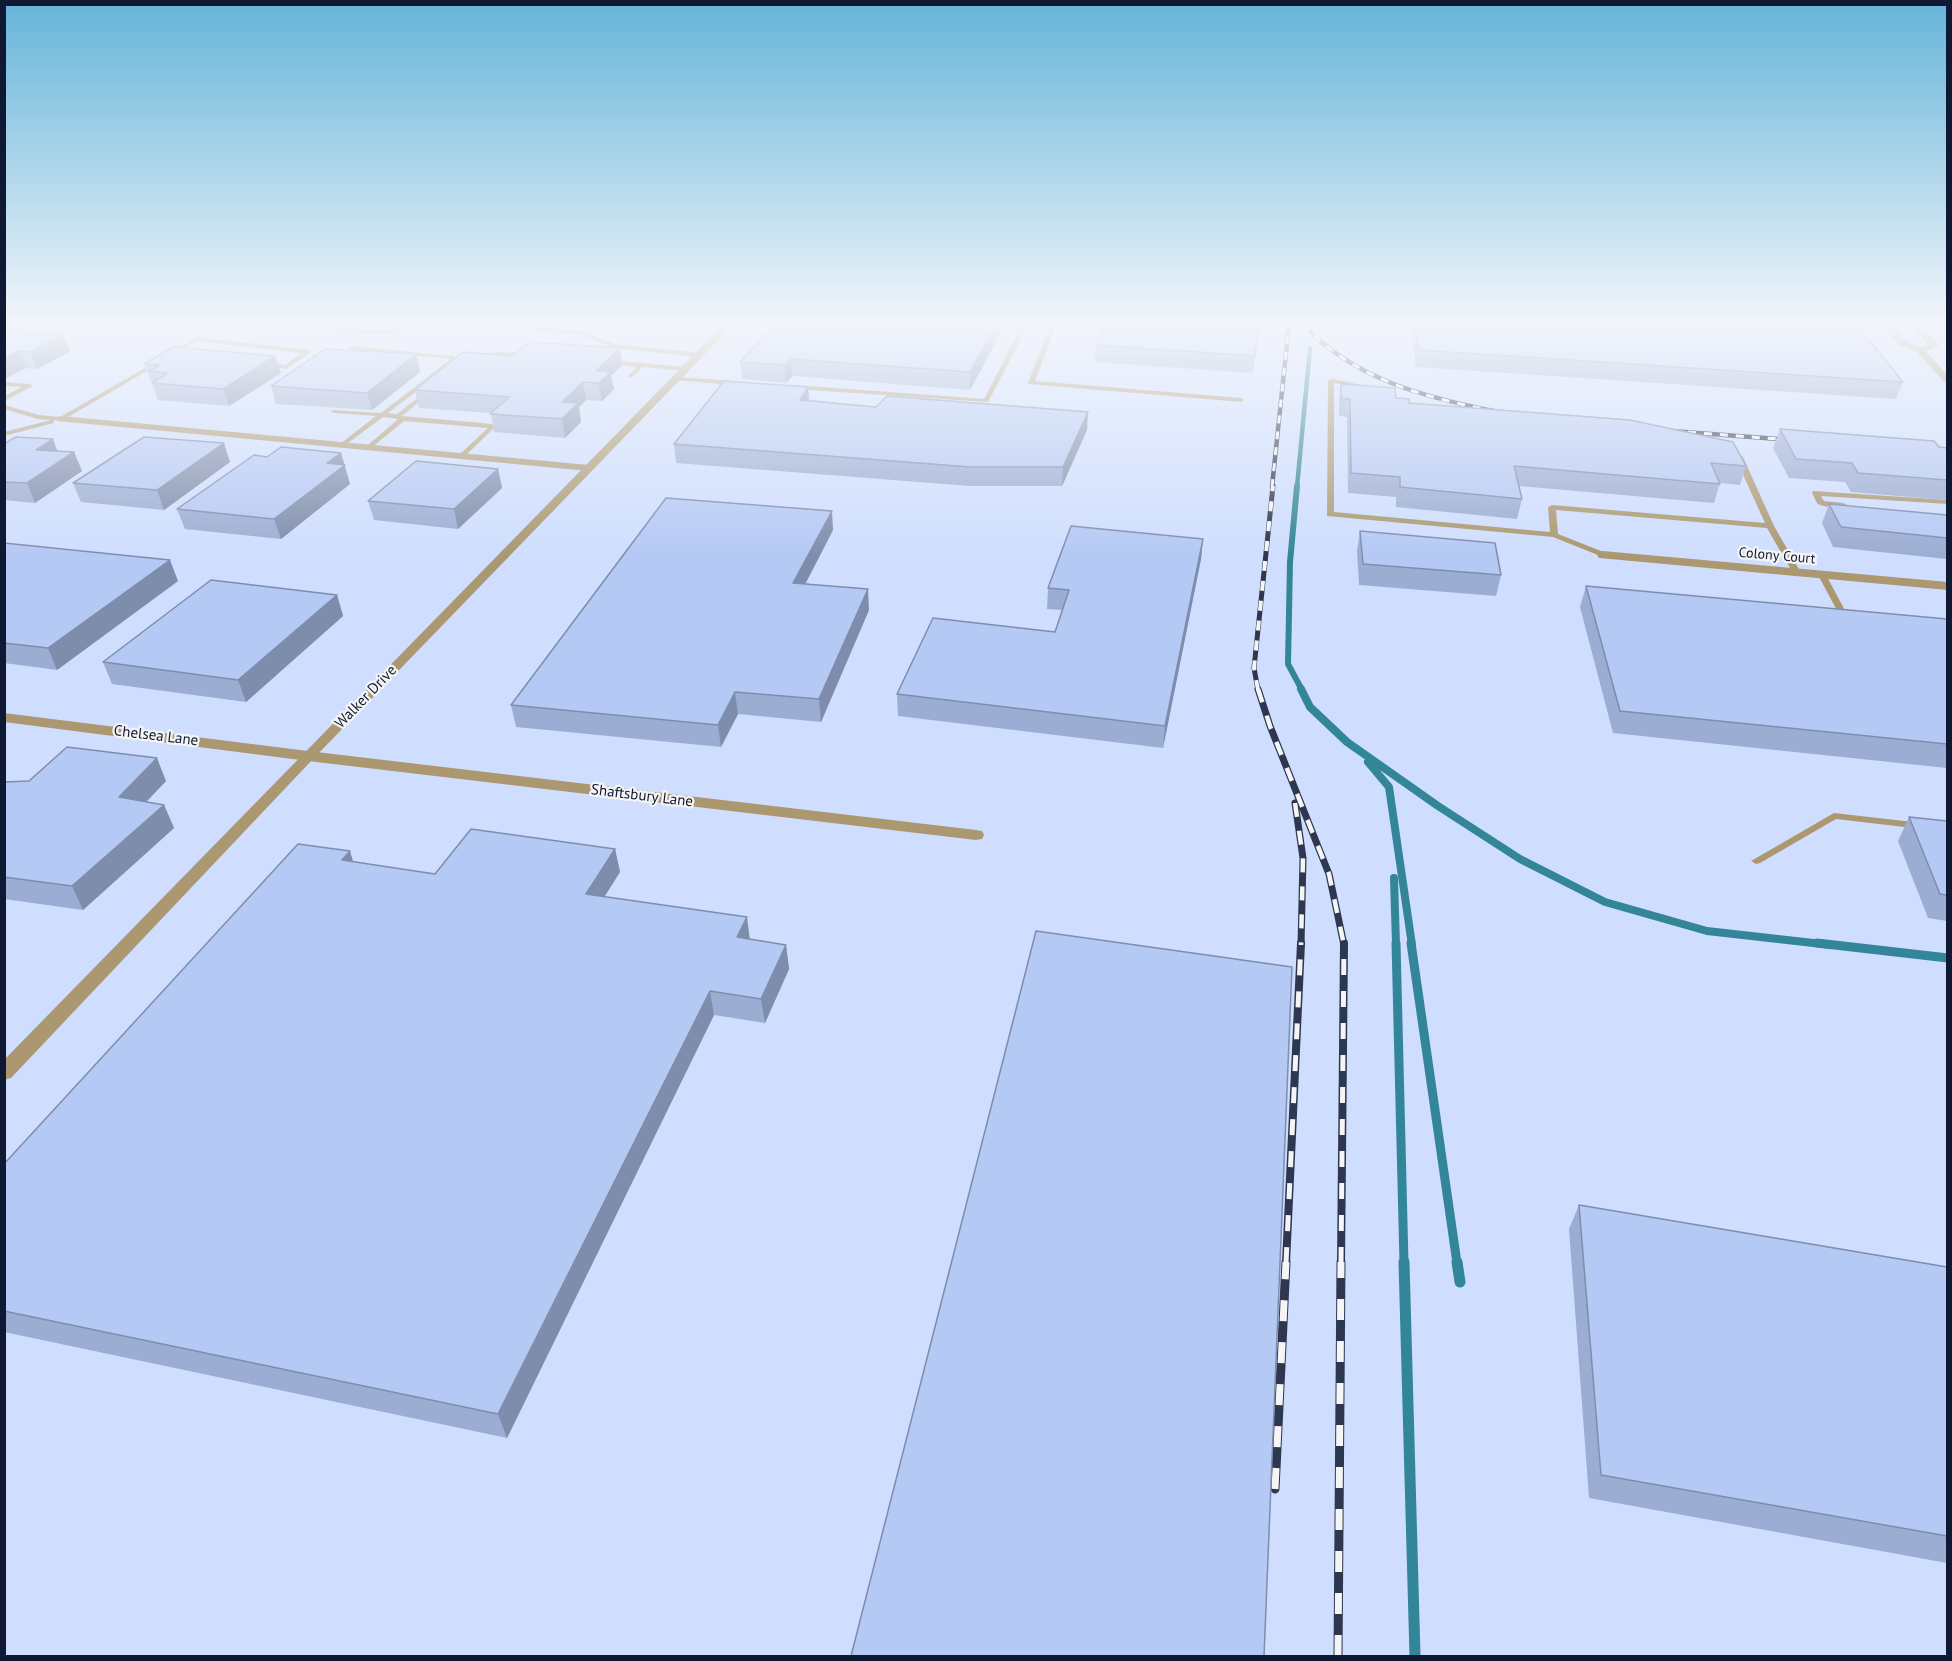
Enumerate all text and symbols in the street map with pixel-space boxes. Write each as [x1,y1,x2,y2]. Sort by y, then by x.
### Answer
street label: Colony Court [1738,544,1816,568]
street label: Walker Drive [331,662,401,732]
street label: Chelsea Lane [113,722,199,750]
street label: Shaftsbury Lane [590,781,694,811]

